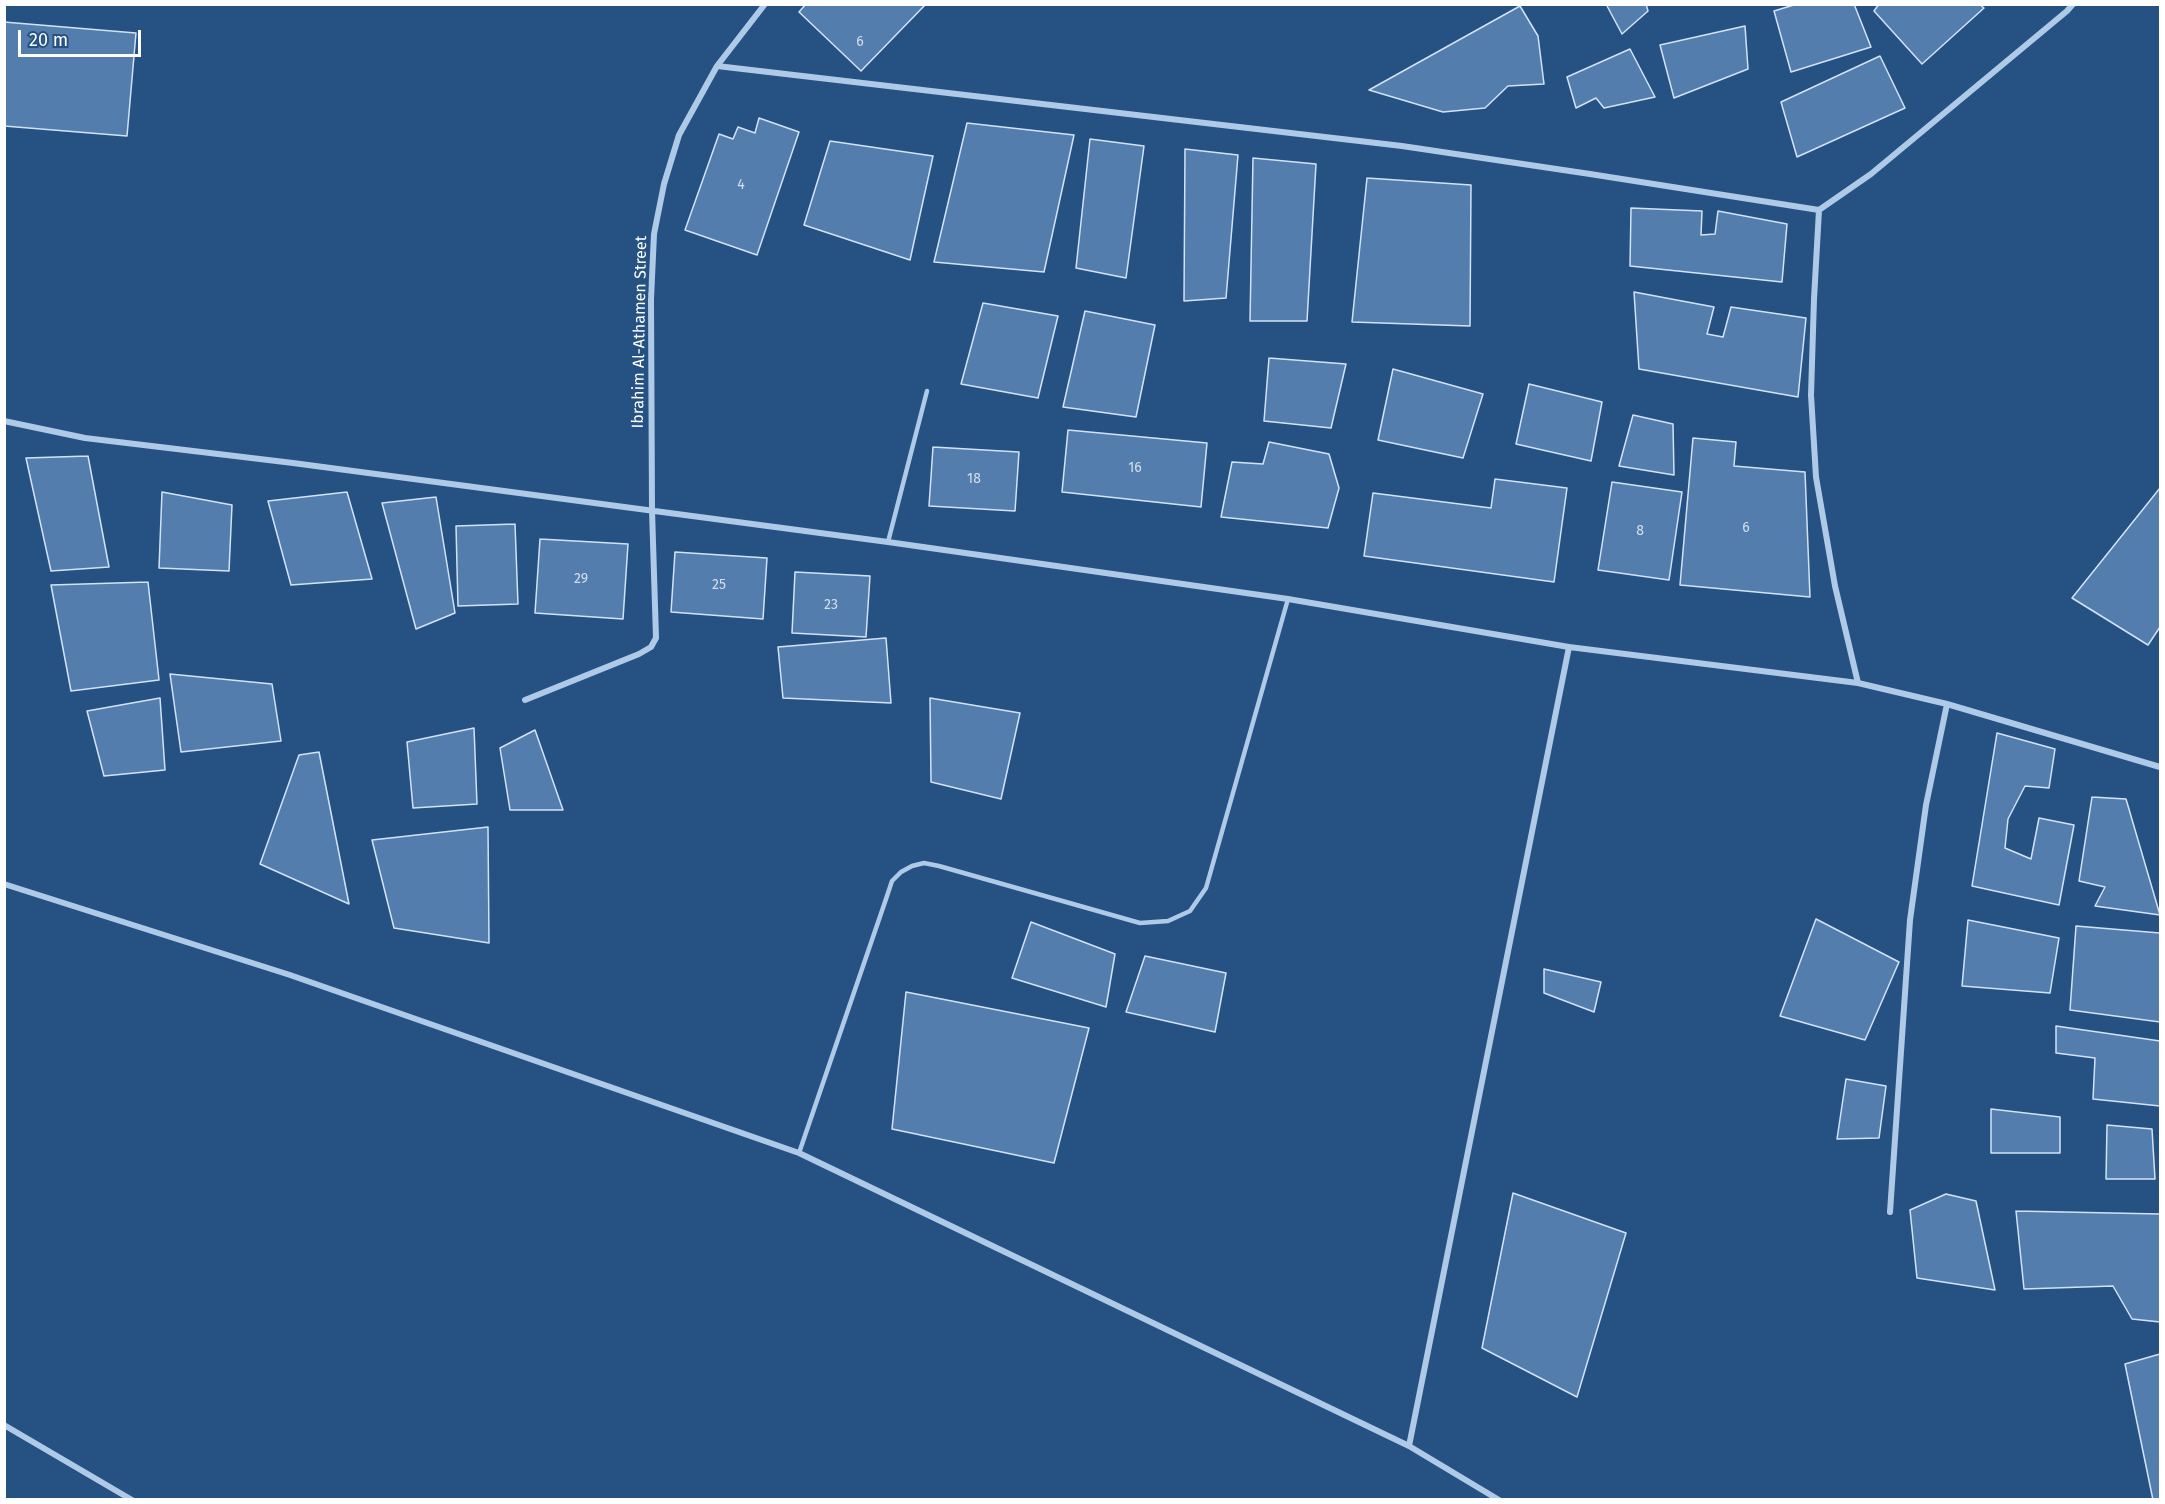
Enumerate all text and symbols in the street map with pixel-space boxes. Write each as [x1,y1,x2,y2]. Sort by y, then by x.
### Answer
scale bar [21,18,144,56]
text: 20 m [29,29,68,51]
house number: 6 [856,34,864,50]
house number: 4 [737,177,745,193]
street label: Ibrahim Al-Athamen Street [629,235,651,429]
house number: 16 [1128,460,1142,476]
house number: 18 [967,471,981,487]
house number: 6 [1742,520,1750,536]
house number: 8 [1636,523,1644,539]
house number: 29 [574,571,588,587]
house number: 25 [712,577,726,593]
house number: 23 [824,597,838,613]

